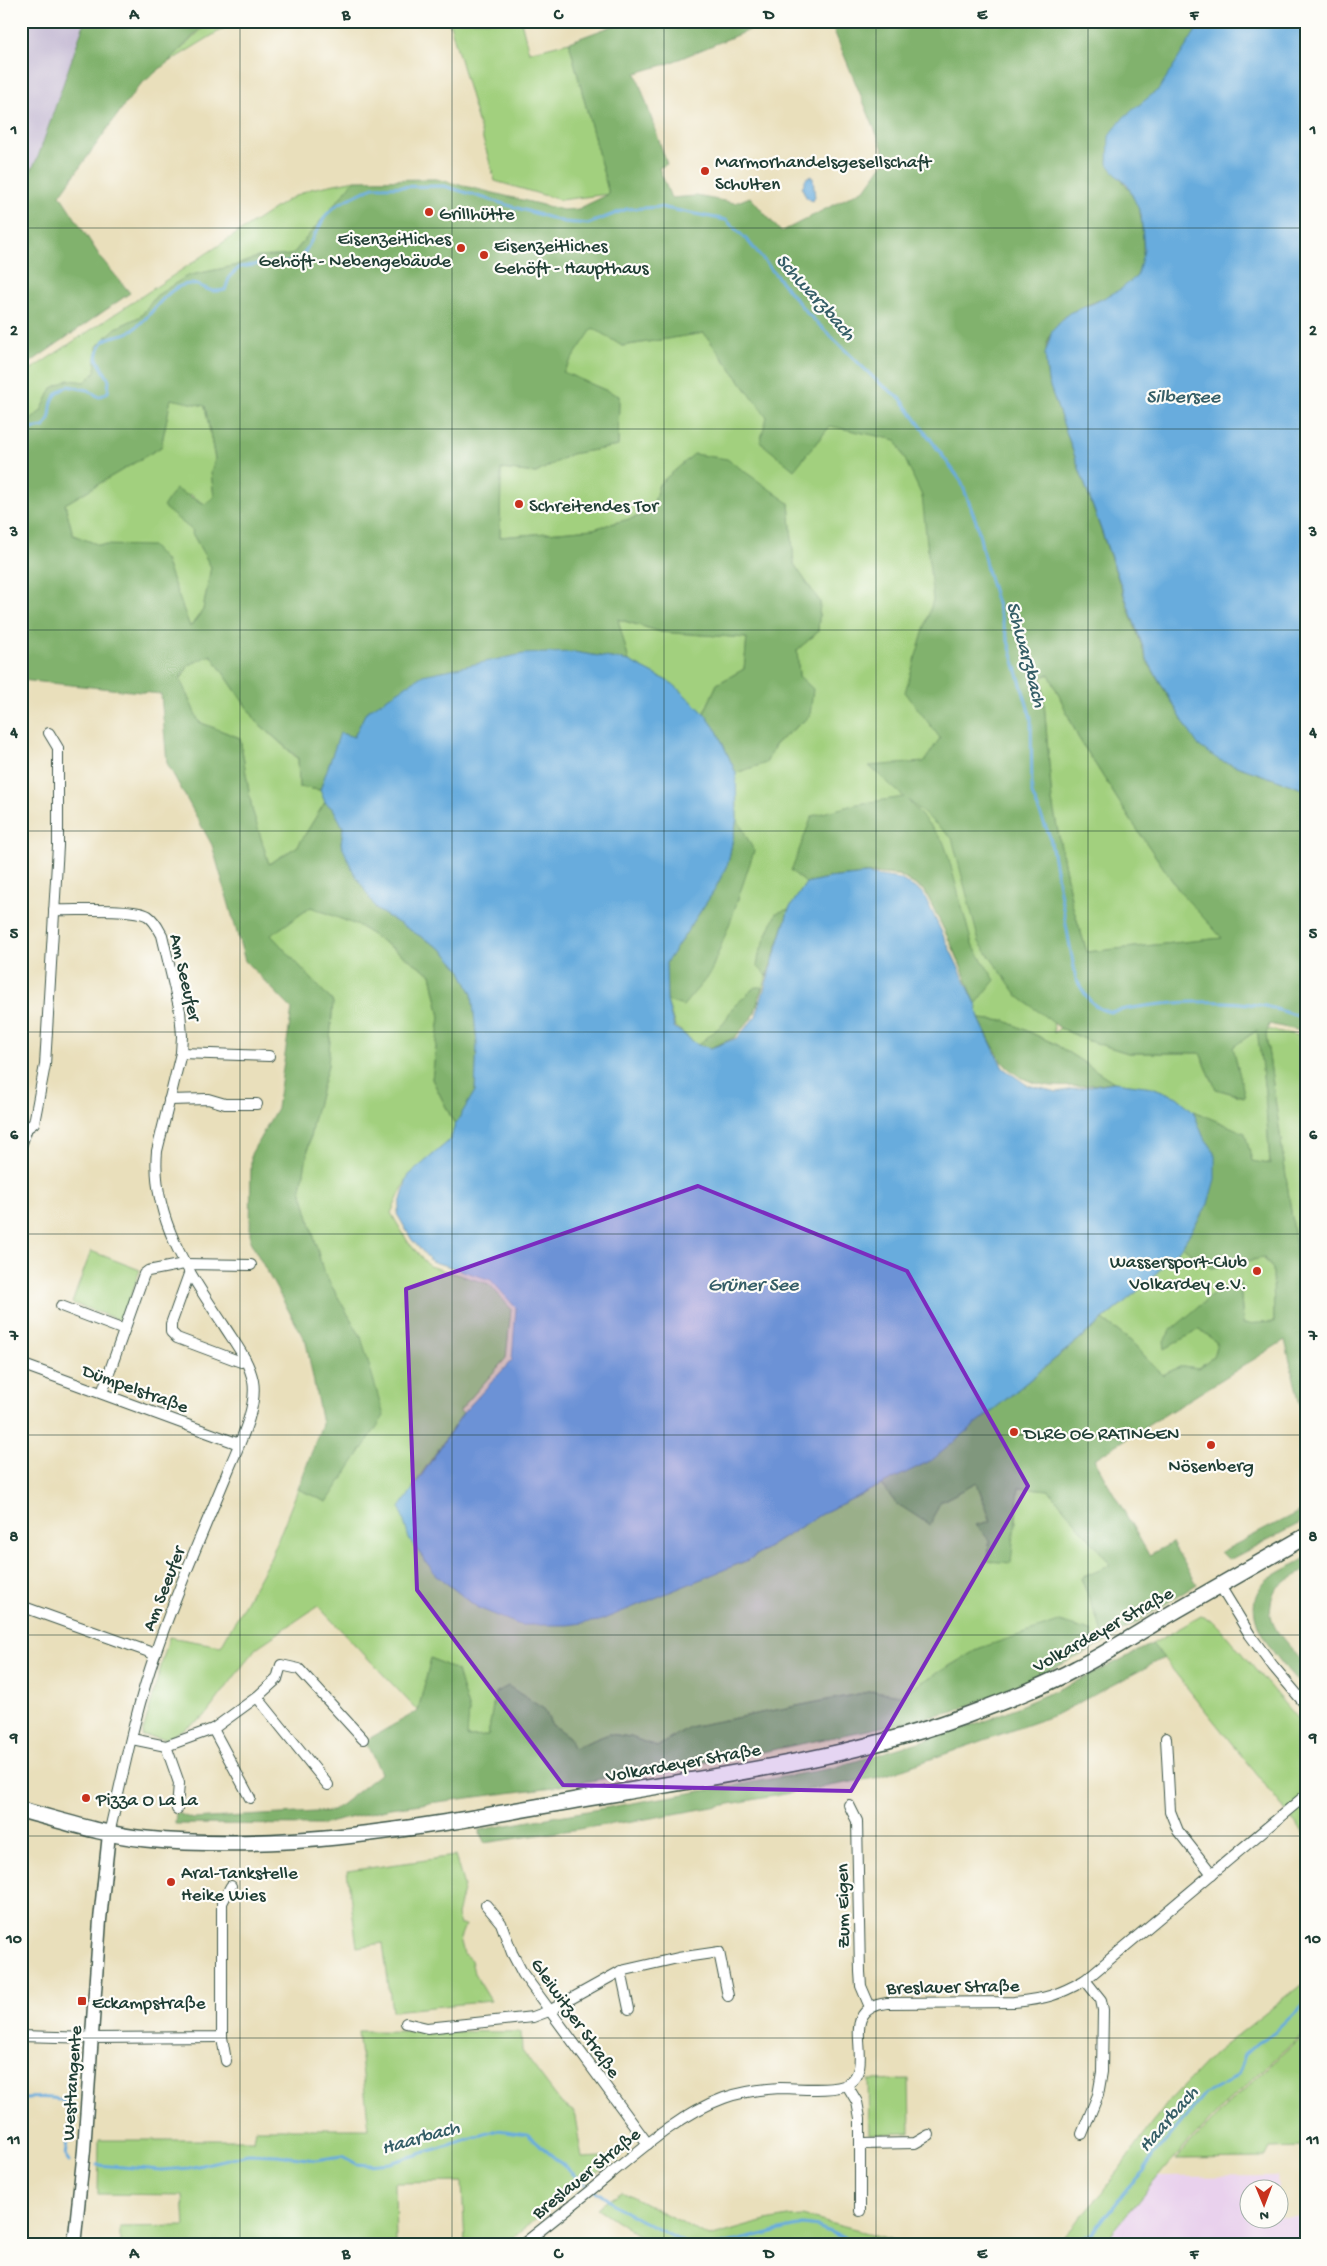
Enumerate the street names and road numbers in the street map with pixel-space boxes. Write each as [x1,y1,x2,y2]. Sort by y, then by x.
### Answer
street label: Am Seeufer [162,932,205,1026]
street label: Dümpelstraße [77,1360,191,1420]
street label: Am Seeufer [139,1542,193,1635]
street label: Volkardeyer Straße [1029,1583,1178,1680]
street label: Volkardeyer Straße [603,1739,763,1790]
street label: Zum Eigen [832,1863,857,1949]
street label: Gleiwitzer Straße [524,1955,624,2084]
street label: Breslauer Straße [885,1976,1020,2001]
street label: Westtangente [58,2025,89,2142]
street label: Breslauer Straße [527,2124,646,2226]

